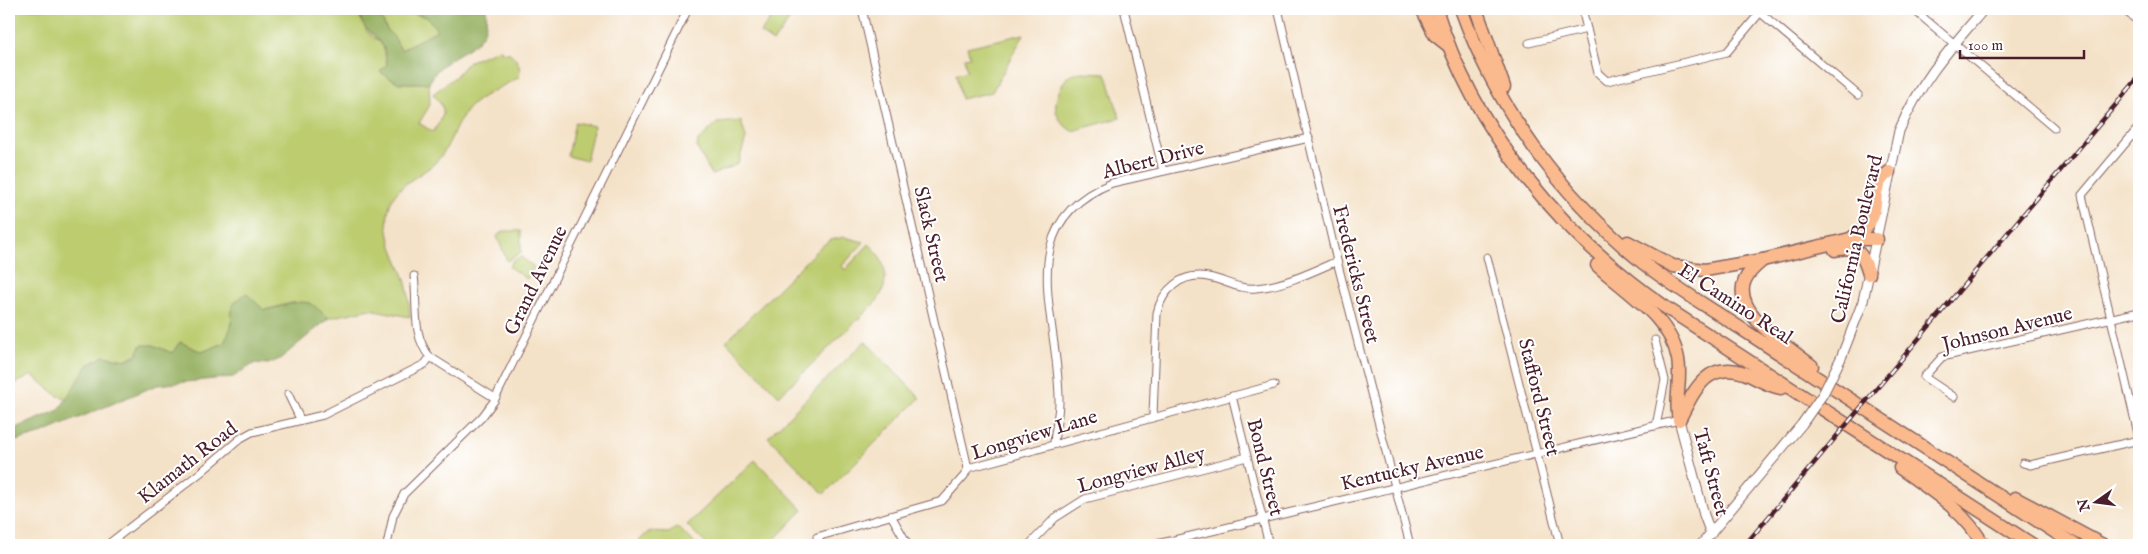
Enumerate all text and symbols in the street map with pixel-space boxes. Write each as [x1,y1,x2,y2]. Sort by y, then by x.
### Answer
scale bar [1960,28,2084,60]
text: 100 m [1968,36,2004,55]
street label: Albert Drive [1099,136,1207,185]
street label: California Boulevard [1826,152,1889,326]
street label: Slack Street [907,184,954,285]
street label: Fredericks Street [1326,203,1385,346]
street label: Grand Avenue [499,222,574,339]
street label: El Camino Real [1673,258,1798,351]
street label: Johnson Avenue [1938,301,2075,358]
street label: Stafford Street [1512,336,1565,459]
street label: Longview Lane [968,404,1100,466]
street label: Klamath Road [133,416,243,510]
street label: Bond Street [1240,416,1289,519]
street label: Taft Street [1687,426,1734,519]
street label: Kentucky Avenue [1338,440,1486,497]
street label: Longview Alley [1075,441,1208,500]
north arrow [2070,476,2120,526]
text: N [2074,497,2095,514]

